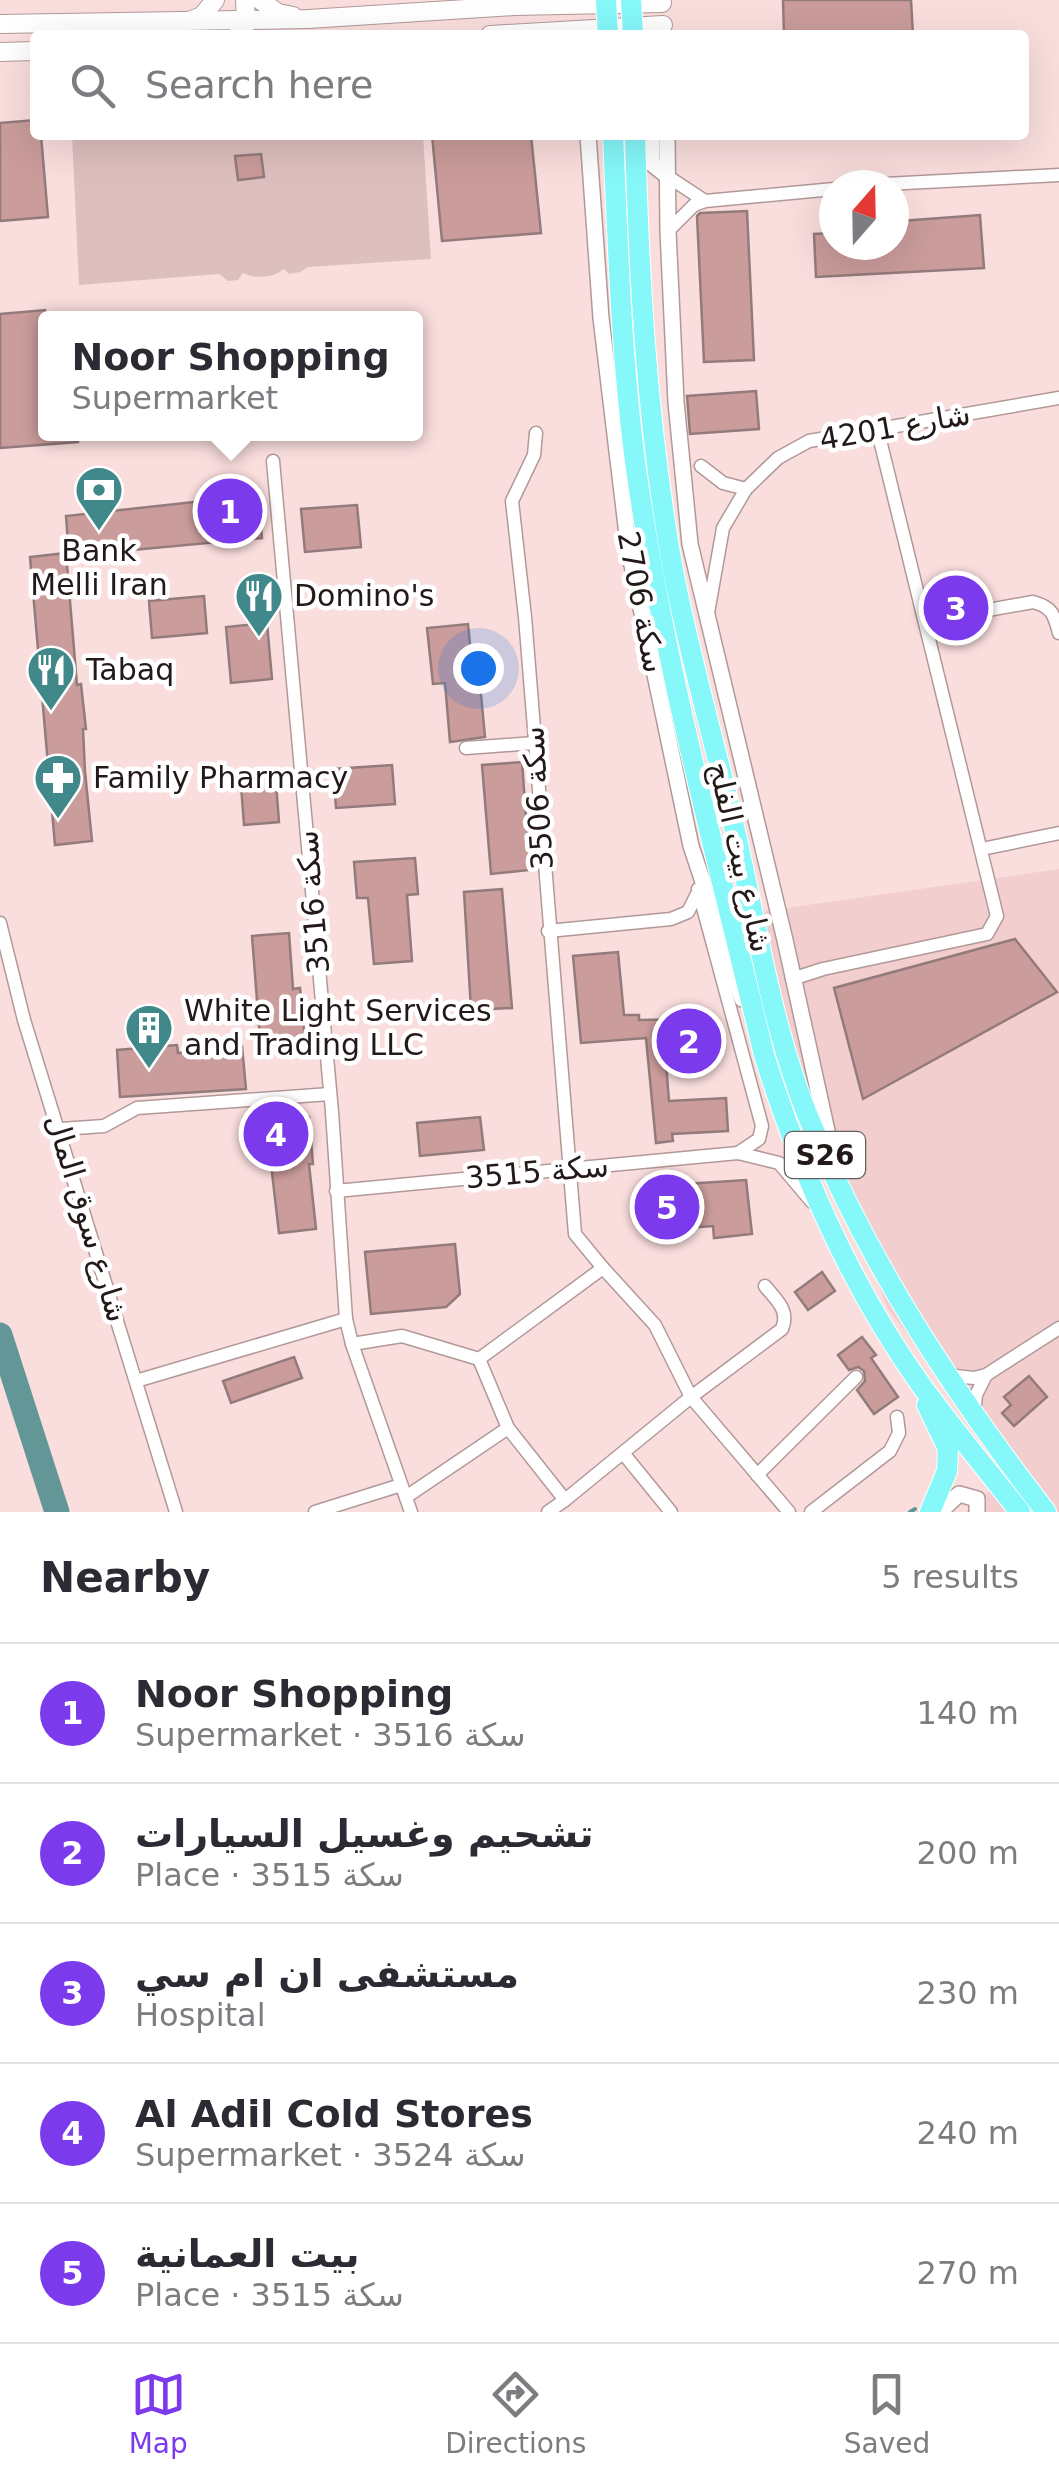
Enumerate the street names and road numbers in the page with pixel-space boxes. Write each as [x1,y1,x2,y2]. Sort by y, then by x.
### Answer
street label: شارع 4201 [817,396,973,457]
street label: سكة 2706 [611,528,672,676]
street label: سكة 3506 [515,725,560,871]
street label: شارع بيت الفلج [701,758,779,956]
street label: سكة 3516 [289,829,336,975]
street label: شارع سوق المال [39,1110,136,1326]
road number: S26 [785,1132,865,1178]
street label: سكة 3515 [464,1148,610,1195]

